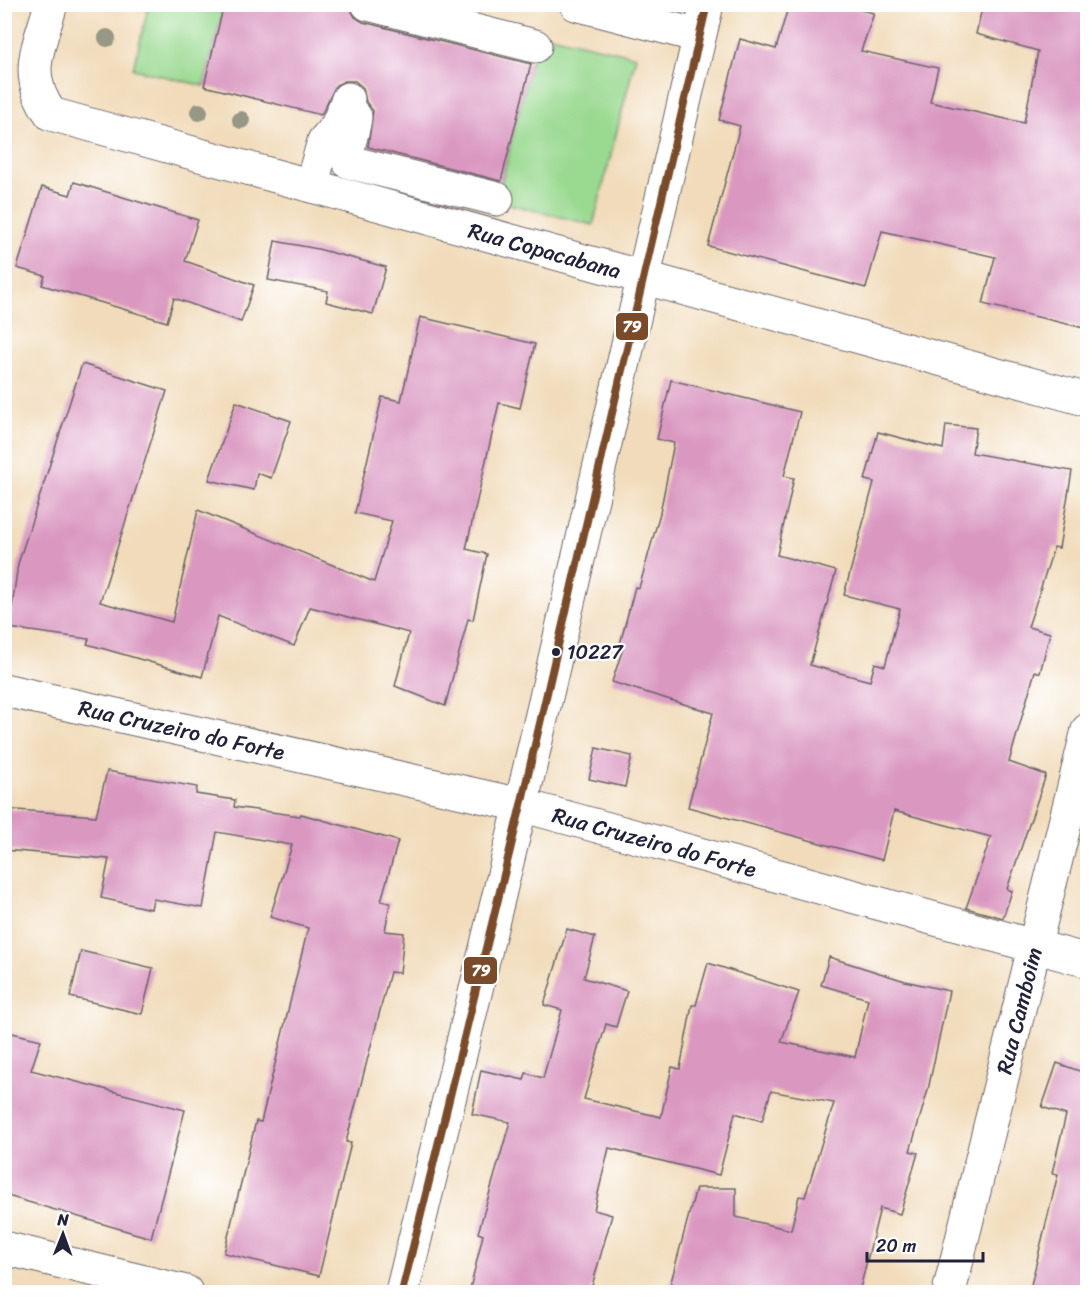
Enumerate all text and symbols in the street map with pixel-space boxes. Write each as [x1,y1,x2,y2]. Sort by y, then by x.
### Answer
street label: Rua Copacabana [464,211,626,290]
line badge: 79 [615,312,649,341]
text: 79 [623,312,642,341]
place label: 10227 [567,635,624,670]
marker: 10227 [550,646,562,658]
street label: Rua Cruzeiro do Forte [75,688,289,771]
street label: Rua Cruzeiro do Forte [548,795,761,888]
street label: Rua Camboim [984,943,1053,1078]
line badge: 79 [463,956,498,985]
text: 79 [472,956,491,985]
north arrow [33,1204,93,1264]
text: N [56,1205,70,1234]
scale bar [867,1225,982,1263]
text: 20 m [876,1230,916,1262]

